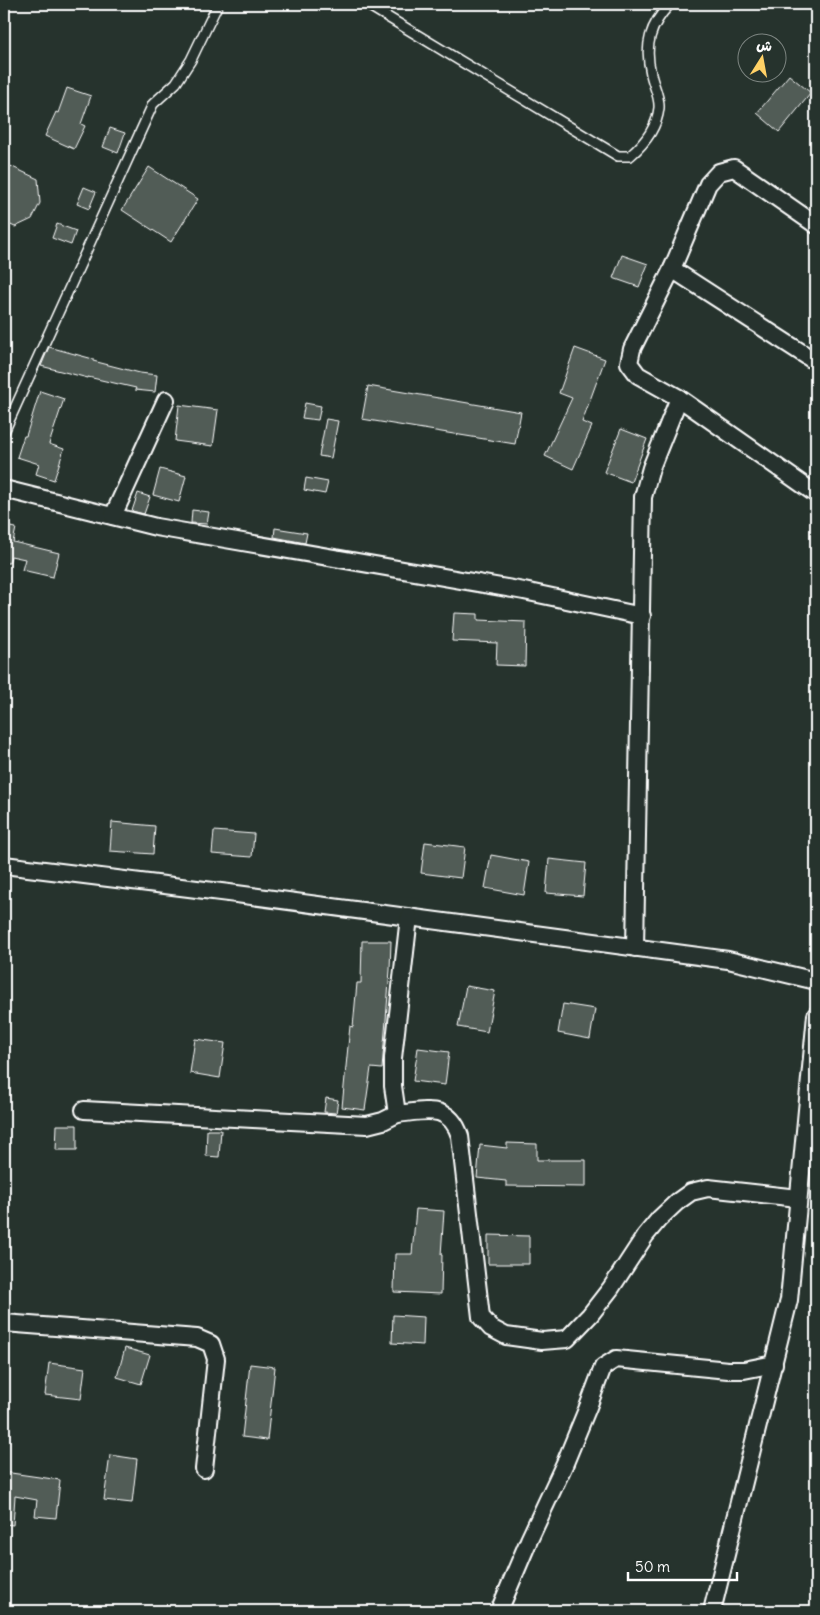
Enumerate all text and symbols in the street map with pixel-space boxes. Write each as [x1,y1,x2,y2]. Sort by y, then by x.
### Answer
north arrow [738,32,788,82]
text: ش [755,35,774,56]
scale bar [628,1550,736,1582]
text: 50 m [635,1557,670,1576]

